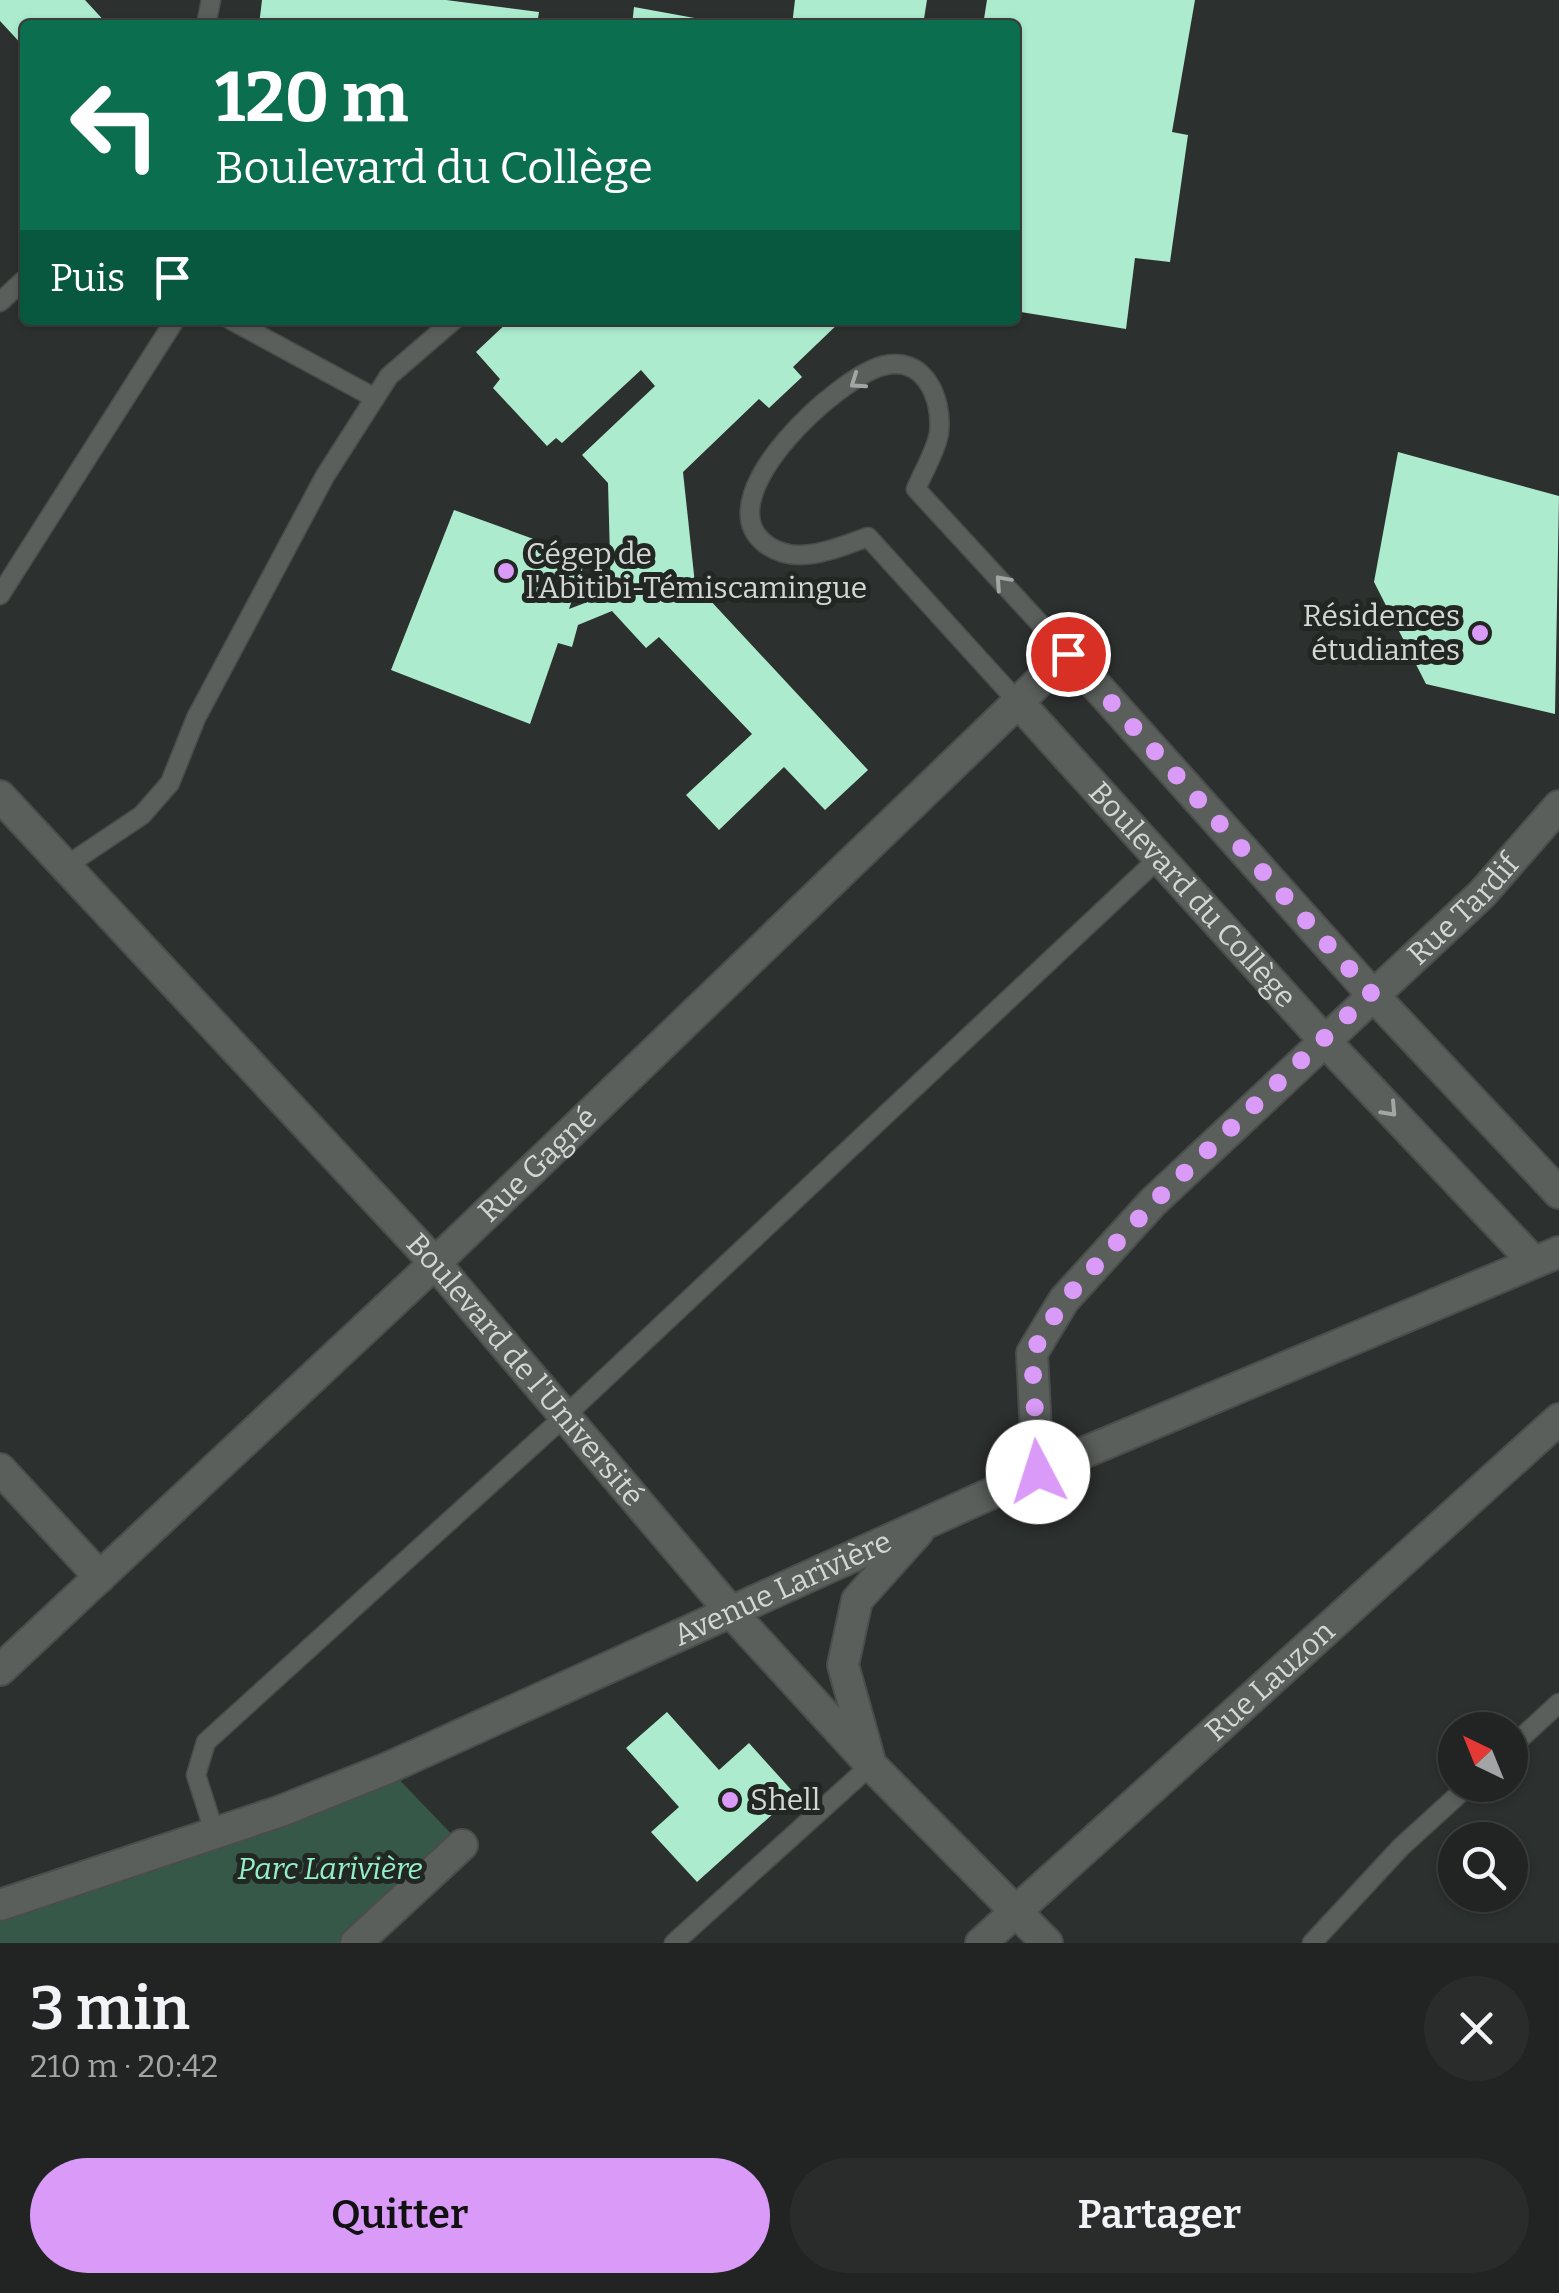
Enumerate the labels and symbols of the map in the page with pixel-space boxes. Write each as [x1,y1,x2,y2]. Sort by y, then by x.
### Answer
one-way arrow [849,370,868,388]
place label: Cégep de l'Abitibi-Témiscamingue [526,536,867,606]
marker: Cégep de l'Abitibi-Témiscamingue [495,560,517,582]
one-way arrow [996,575,1014,594]
place label: Résidences étudiantes [1302,598,1460,668]
pin [1026,612,1111,697]
marker: Résidences étudiantes [1469,622,1491,644]
street label: Boulevard du Collège [1081,774,1304,1015]
street label: Rue Tardif [1400,845,1528,972]
one-way arrow [1378,1098,1396,1117]
street label: Rue Gagné [471,1099,604,1229]
street label: Boulevard de l'Université [399,1226,651,1514]
position arrow [986,1420,1090,1524]
street label: Avenue Larivière [668,1523,897,1654]
street label: Rue Lauzon [1198,1613,1342,1749]
north arrow [1438,1712,1528,1802]
place label: Shell [750,1782,820,1818]
marker: Shell [719,1789,741,1811]
park label: Parc Larivière [237,1851,423,1887]

